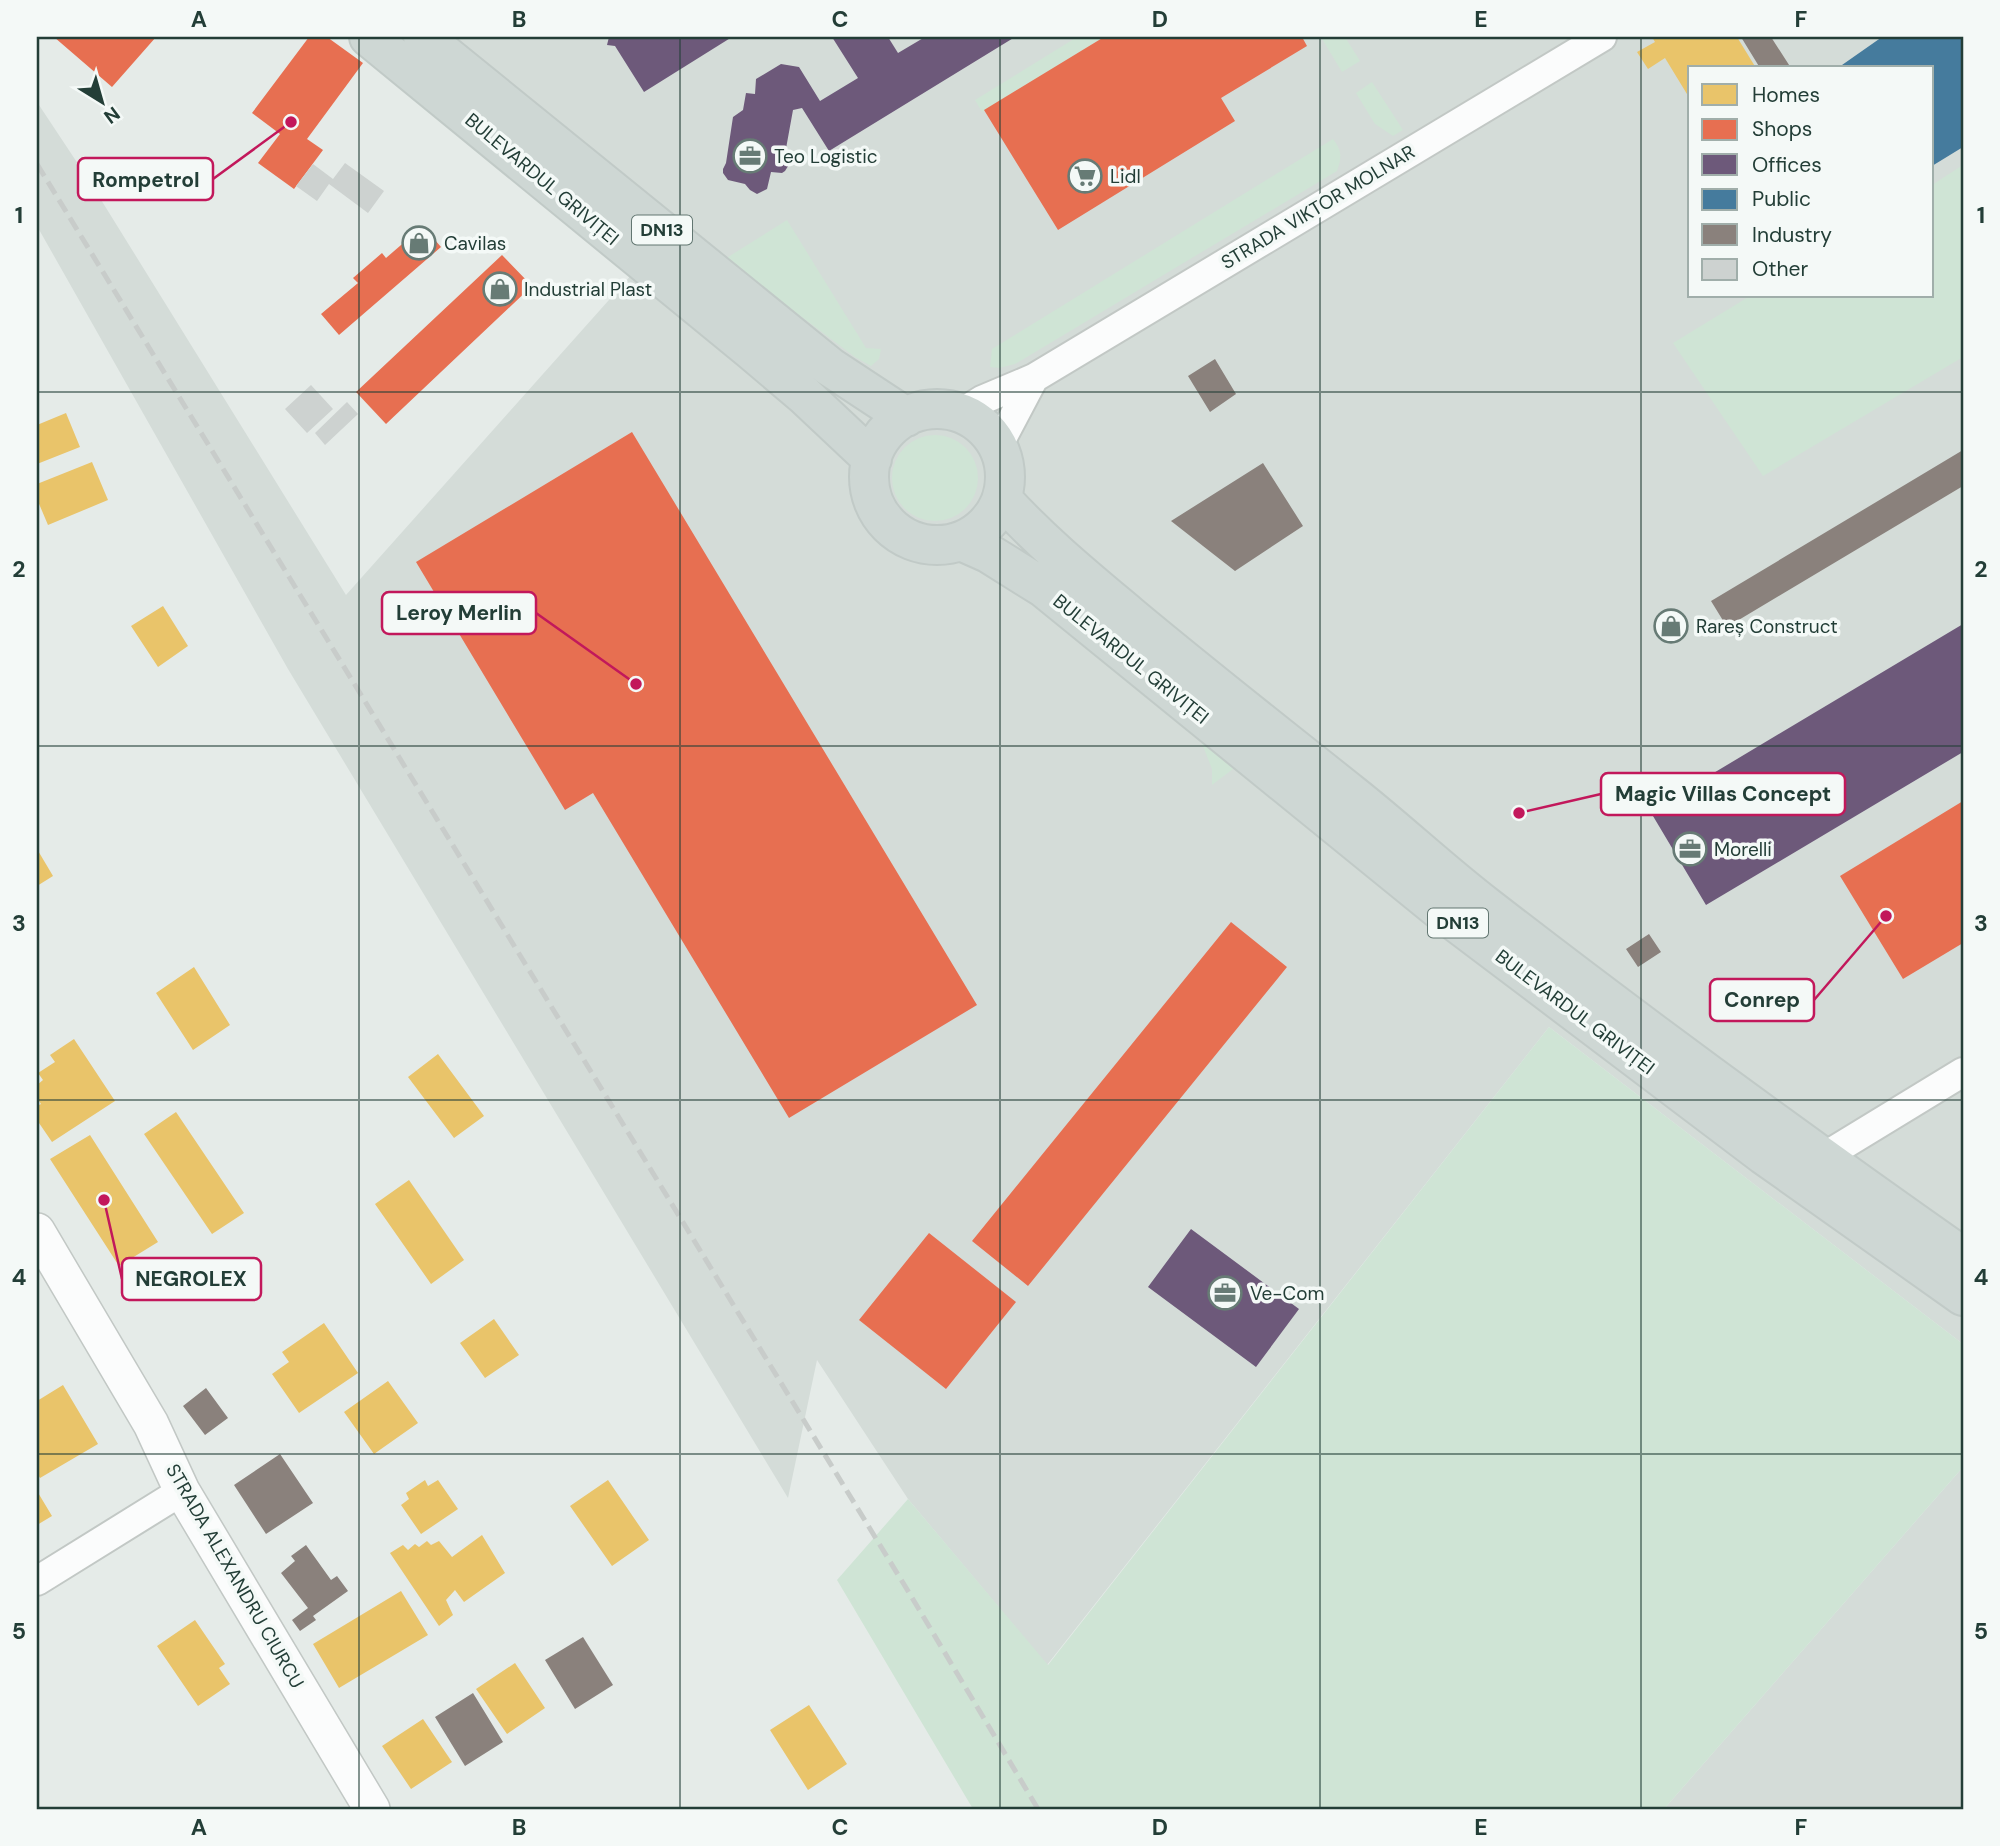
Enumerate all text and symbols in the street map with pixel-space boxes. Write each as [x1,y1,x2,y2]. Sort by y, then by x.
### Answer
text: A [191,4,207,34]
text: B [512,4,526,34]
text: C [832,4,848,34]
text: D [1152,4,1168,34]
text: E [1474,4,1488,34]
text: F [1795,4,1808,34]
north arrow [66,66,136,136]
legend [1688,66,1934,298]
text: Homes [1752,81,1820,109]
text: N [99,101,125,129]
street label: BULEVARDUL GRIVIȚEI [460,107,624,251]
text: Shops [1752,115,1812,143]
office icon: Teo Logistic [731,137,769,175]
street label: STRADA VIKTOR MOLNAR [1216,139,1420,275]
place label: Teo Logistic [774,144,878,169]
text: Offices [1752,151,1822,179]
supermarket icon: Lidl [1066,157,1104,195]
callout: Rompetrol [78,158,213,200]
place label: Lidl [1110,164,1141,189]
text: Rompetrol [92,166,200,194]
text: Public [1752,185,1811,213]
text: 1 [15,200,23,230]
text: 1 [1977,200,1985,230]
road number: DN13 [632,215,692,244]
text: Industry [1752,221,1832,249]
shop icon: Cavilas [400,224,438,262]
place label: Cavilas [444,231,506,256]
text: Other [1752,255,1808,283]
shop icon: Industrial Plast [481,270,519,308]
place label: Industrial Plast [524,277,652,302]
text: 2 [12,554,26,584]
text: 2 [1974,554,1988,584]
street label: BULEVARDUL GRIVIȚEI [1048,589,1214,729]
callout: Leroy Merlin [382,592,536,634]
text: Leroy Merlin [396,599,522,627]
shop icon: Rareș Construct [1652,607,1690,645]
place label: Rareș Construct [1696,614,1838,639]
callout: Magic Villas Concept [1601,773,1845,815]
text: Magic Villas Concept [1615,780,1831,808]
office icon: Morelli [1671,830,1709,868]
place label: Morelli [1714,837,1772,862]
text: 3 [12,908,26,938]
road number: DN13 [1428,908,1488,938]
text: 3 [1974,908,1988,938]
street label: BULEVARDUL GRIVIȚEI [1490,944,1660,1080]
callout: Conrep [1710,979,1814,1021]
text: Conrep [1724,986,1800,1014]
callout: NEGROLEX [122,1258,261,1300]
text: 4 [12,1262,27,1292]
text: 4 [1974,1262,1989,1292]
text: NEGROLEX [135,1265,247,1293]
office icon: Ve-Com [1206,1274,1244,1312]
place label: Ve-Com [1250,1281,1324,1306]
street label: STRADA ALEXANDRU CIURCU [160,1459,310,1693]
text: 5 [12,1616,26,1646]
text: 5 [1974,1616,1988,1646]
text: A [191,1812,207,1842]
text: B [512,1812,526,1842]
text: C [832,1812,848,1842]
text: D [1152,1812,1168,1842]
text: E [1474,1812,1488,1842]
text: F [1795,1812,1808,1842]

